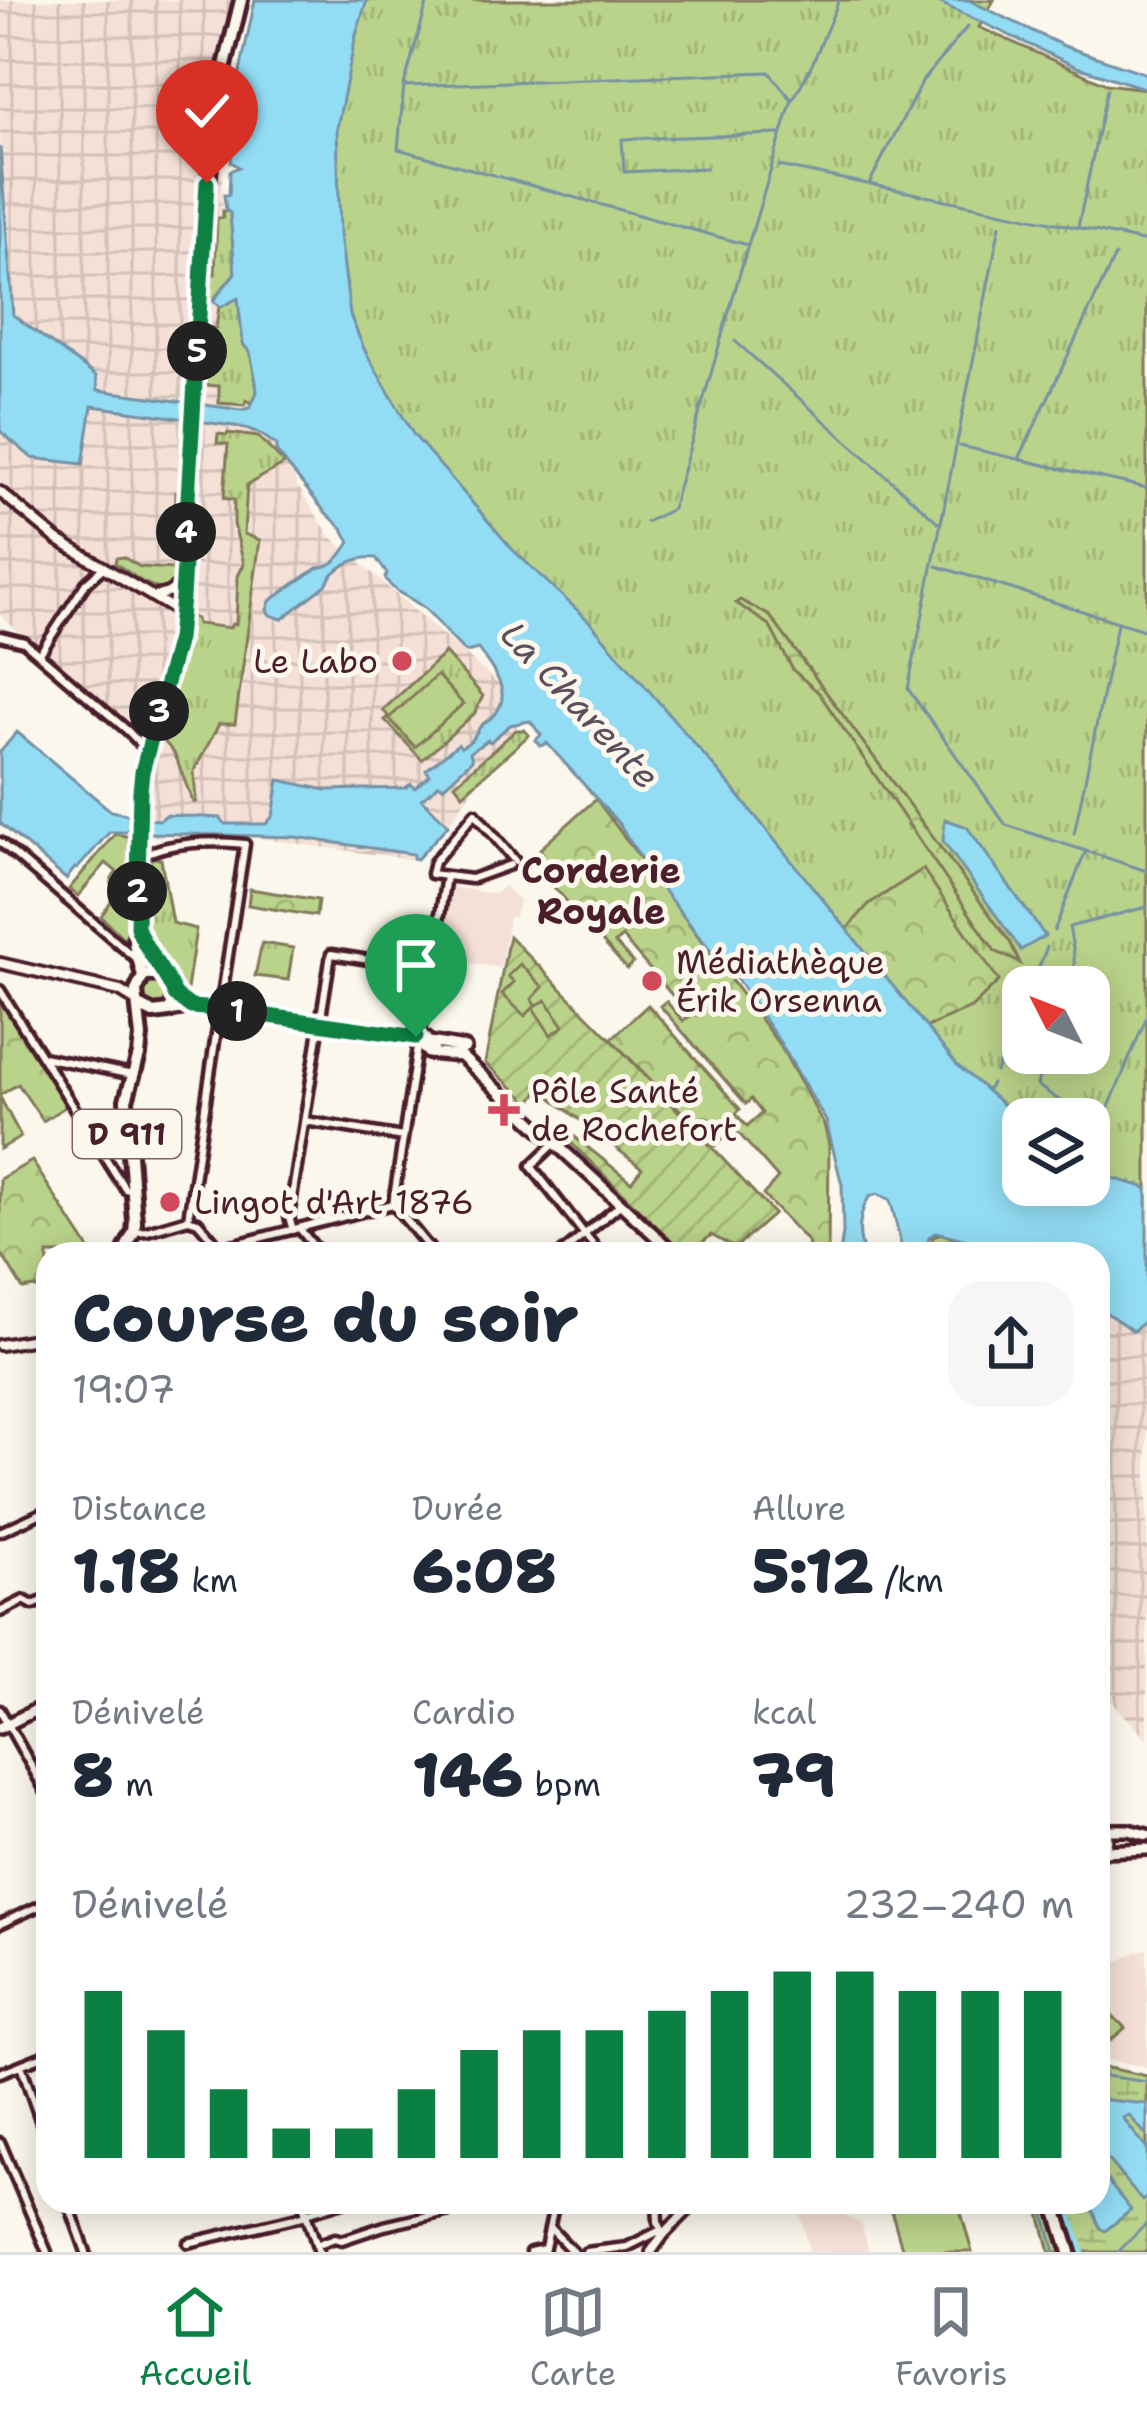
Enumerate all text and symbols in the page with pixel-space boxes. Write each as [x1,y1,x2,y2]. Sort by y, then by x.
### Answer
pin [156,60,258,183]
icon: check [174,78,240,144]
pin: 5 [167,321,227,381]
text: 5 [187,328,207,373]
pin: 4 [156,502,216,562]
text: 4 [174,509,198,554]
water label: La Charente [489,610,671,800]
place label: Le Labo [253,639,378,684]
marker: Le Labo [389,648,415,674]
pin: 3 [129,681,189,741]
text: 3 [147,688,171,733]
district label: Corderie Royale [521,846,681,936]
pin: 2 [107,861,167,921]
text: 2 [125,868,149,913]
pin [365,914,467,1037]
icon: arrive [383,932,449,998]
place label: Médiathèque Érik Orsenna [676,940,885,1023]
north arrow [1002,966,1110,1074]
map controls [1002,966,1110,1206]
marker: Médiathèque Érik Orsenna [639,968,665,994]
pin: 1 [207,981,267,1041]
text: 1 [229,988,245,1033]
place label: Pôle Santé de Rochefort [531,1069,737,1152]
marker: Pôle Santé de Rochefort [488,1094,520,1126]
button: layers [1002,1098,1110,1206]
road number: D 911 [73,1110,181,1158]
place label: Lingot d'Art 1876 [194,1180,474,1225]
marker: Lingot d'Art 1876 [157,1189,183,1215]
text: Course du soir [72,1274,579,1362]
button: share [948,1281,1074,1407]
text: 19:07 [72,1363,175,1415]
text: Distance [72,1486,207,1531]
text: Durée [412,1486,503,1531]
text: Allure [752,1486,846,1531]
text: 1.18 [72,1531,180,1611]
text: 6:08 [412,1531,557,1611]
text: 5:12 [752,1531,873,1611]
text: km [180,1558,238,1603]
text: /km [873,1558,944,1603]
text: Dénivelé [72,1690,205,1735]
text: Cardio [412,1690,516,1735]
text: kcal [752,1690,816,1735]
text: 8 [72,1735,114,1815]
text: 146 [412,1735,523,1815]
text: 79 [752,1735,836,1815]
text: m [114,1762,154,1807]
text: bpm [523,1762,601,1807]
text: Dénivelé [72,1878,229,1930]
text: 232–240 m [843,1878,1074,1930]
tab: Accueil [139,2279,251,2396]
tab: Carte [530,2279,616,2396]
tab: Favoris [895,2279,1008,2396]

